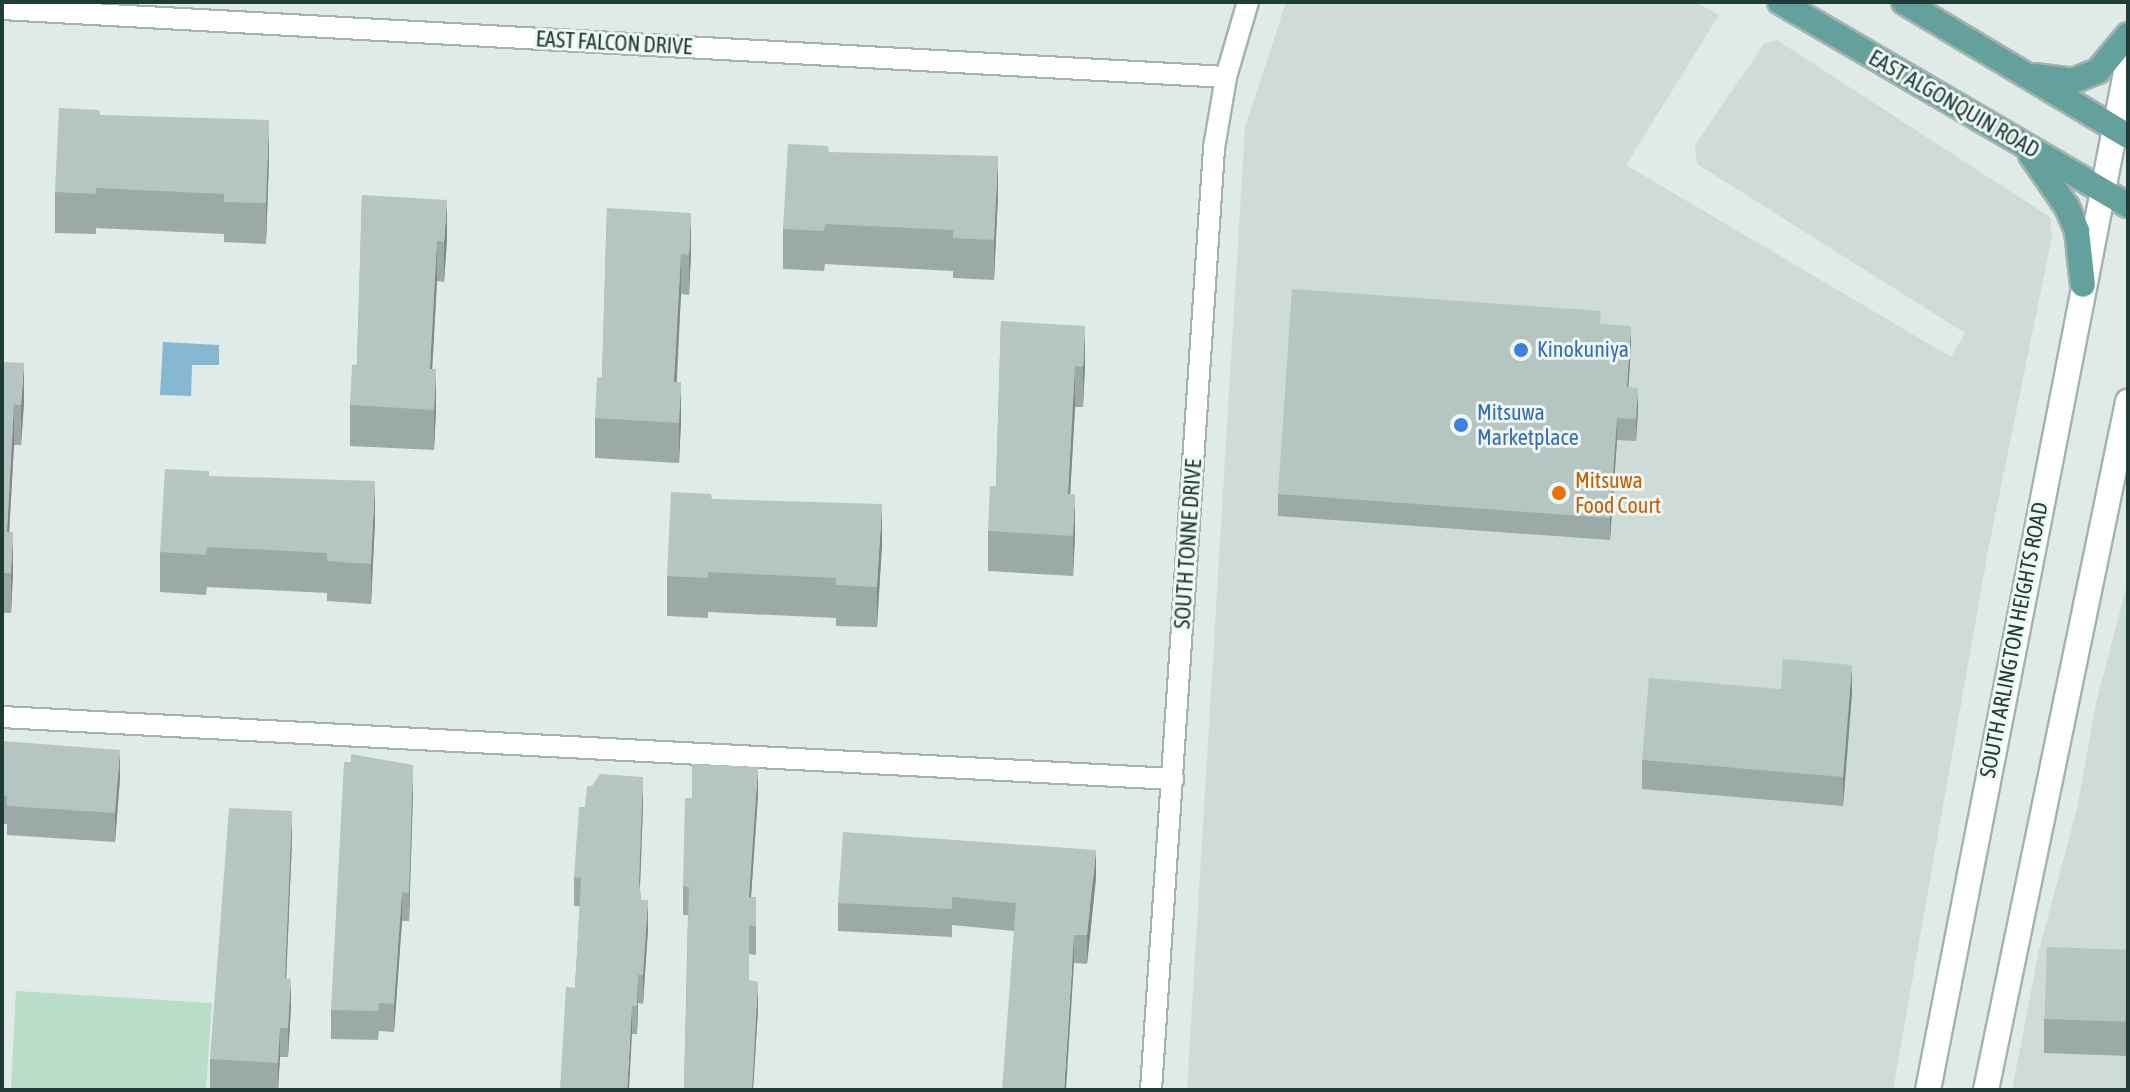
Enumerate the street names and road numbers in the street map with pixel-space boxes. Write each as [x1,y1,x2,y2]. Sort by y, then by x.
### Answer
street label: EAST FALCON DRIVE [535,26,693,60]
street label: EAST ALGONQUIN ROAD [1864,44,2044,164]
street label: SOUTH TONNE DRIVE [1169,458,1207,630]
street label: SOUTH ARLINGTON HEIGHTS ROAD [1974,500,2054,780]

